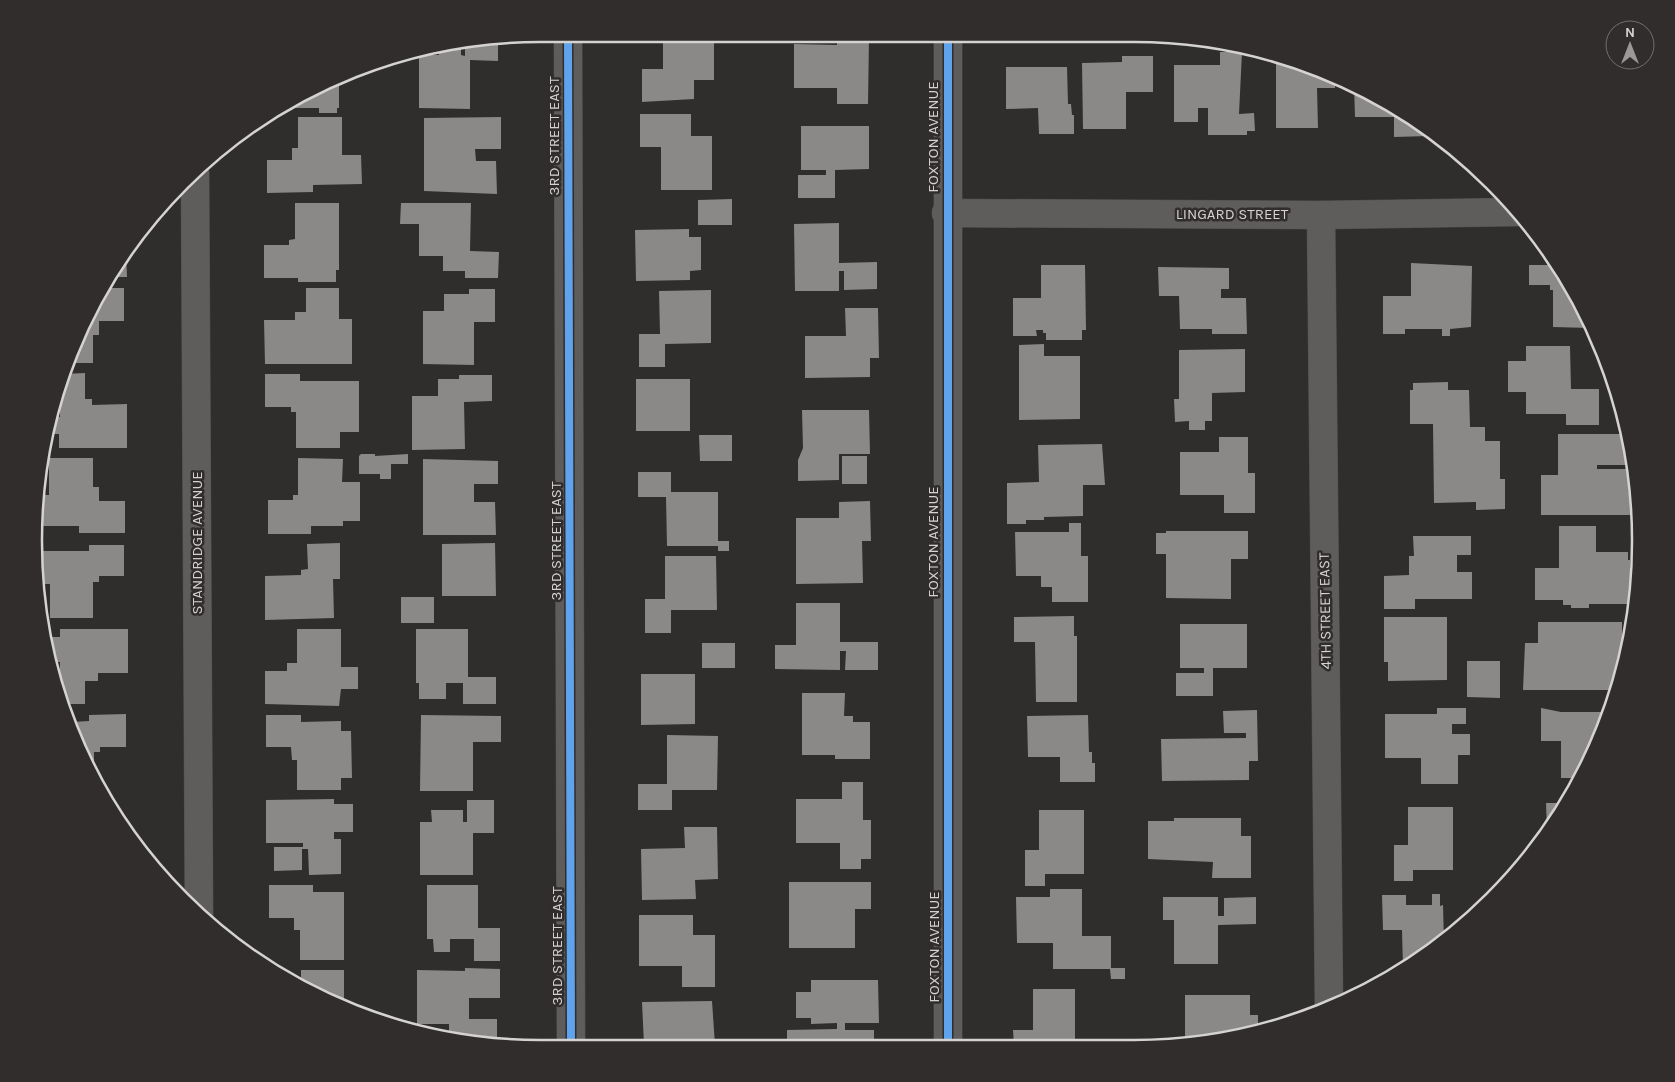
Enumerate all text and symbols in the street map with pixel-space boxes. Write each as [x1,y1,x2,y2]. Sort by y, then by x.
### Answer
north arrow [1605,20,1655,70]
text: N [1625,24,1635,41]
street label: 3RD STREET EAST [545,76,563,195]
street label: FOXTON AVENUE [924,81,942,193]
street label: LINGARD STREET [1176,205,1289,223]
street label: STANDRIDGE AVENUE [188,471,206,615]
street label: 3RD STREET EAST [547,481,565,600]
street label: FOXTON AVENUE [924,486,942,598]
street label: 4TH STREET EAST [1315,552,1335,670]
street label: 3RD STREET EAST [548,886,566,1005]
street label: FOXTON AVENUE [925,891,943,1003]

